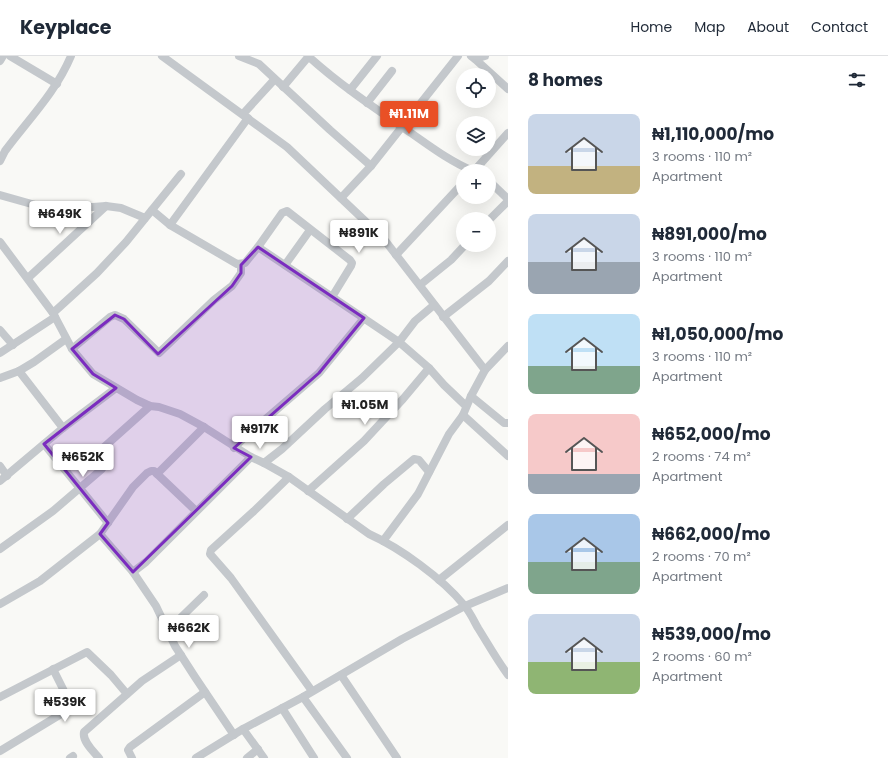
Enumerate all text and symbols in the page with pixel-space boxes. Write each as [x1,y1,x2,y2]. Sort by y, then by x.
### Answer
text: Keyplace [20,14,112,41]
text: Home [630,17,672,37]
text: Map [694,17,725,37]
text: About [747,17,789,37]
text: Contact [811,17,868,37]
map controls [456,68,496,252]
button: locate [456,68,496,108]
text: 8 homes [528,68,603,92]
icon: filters [846,69,868,91]
pin: ₦1.11M [376,101,442,135]
text: ₦1.11M [389,104,429,123]
button: layers [456,116,496,156]
text: ₦1,110,000/mo [652,122,774,146]
icon: home [560,130,608,178]
text: 3 rooms · 110 m² [652,147,752,166]
button: + [456,164,496,204]
text: Apartment [652,167,722,186]
pin: ₦649K [32,201,88,235]
text: ₦649K [38,204,82,223]
button: − [456,212,496,252]
pin: ₦891K [331,220,387,254]
text: ₦891,000/mo [652,222,767,246]
text: ₦891K [339,223,379,242]
icon: home [560,230,608,278]
text: 3 rooms · 110 m² [652,247,752,266]
text: Apartment [652,267,722,286]
text: ₦1,050,000/mo [652,322,783,346]
icon: home [560,330,608,378]
text: 3 rooms · 110 m² [652,347,752,366]
text: Apartment [652,367,722,386]
pin: ₦1.05M [332,392,398,426]
text: ₦1.05M [342,395,388,414]
pin: ₦917K [232,416,288,450]
text: ₦917K [241,419,279,438]
text: ₦652,000/mo [652,422,771,446]
icon: home [560,430,608,478]
pin: ₦652K [55,444,111,478]
text: ₦652K [62,447,104,466]
text: 2 rooms · 74 m² [652,447,751,466]
text: Apartment [652,467,722,486]
text: ₦662,000/mo [652,522,770,546]
icon: home [560,530,608,578]
text: 2 rooms · 70 m² [652,547,751,566]
text: Apartment [652,567,722,586]
pin: ₦662K [161,615,217,649]
text: ₦662K [168,618,210,637]
text: ₦539,000/mo [652,622,771,646]
icon: home [560,630,608,678]
text: 2 rooms · 60 m² [652,647,752,666]
text: Apartment [652,667,722,686]
pin: ₦539K [37,689,93,723]
text: ₦539K [44,692,86,711]

